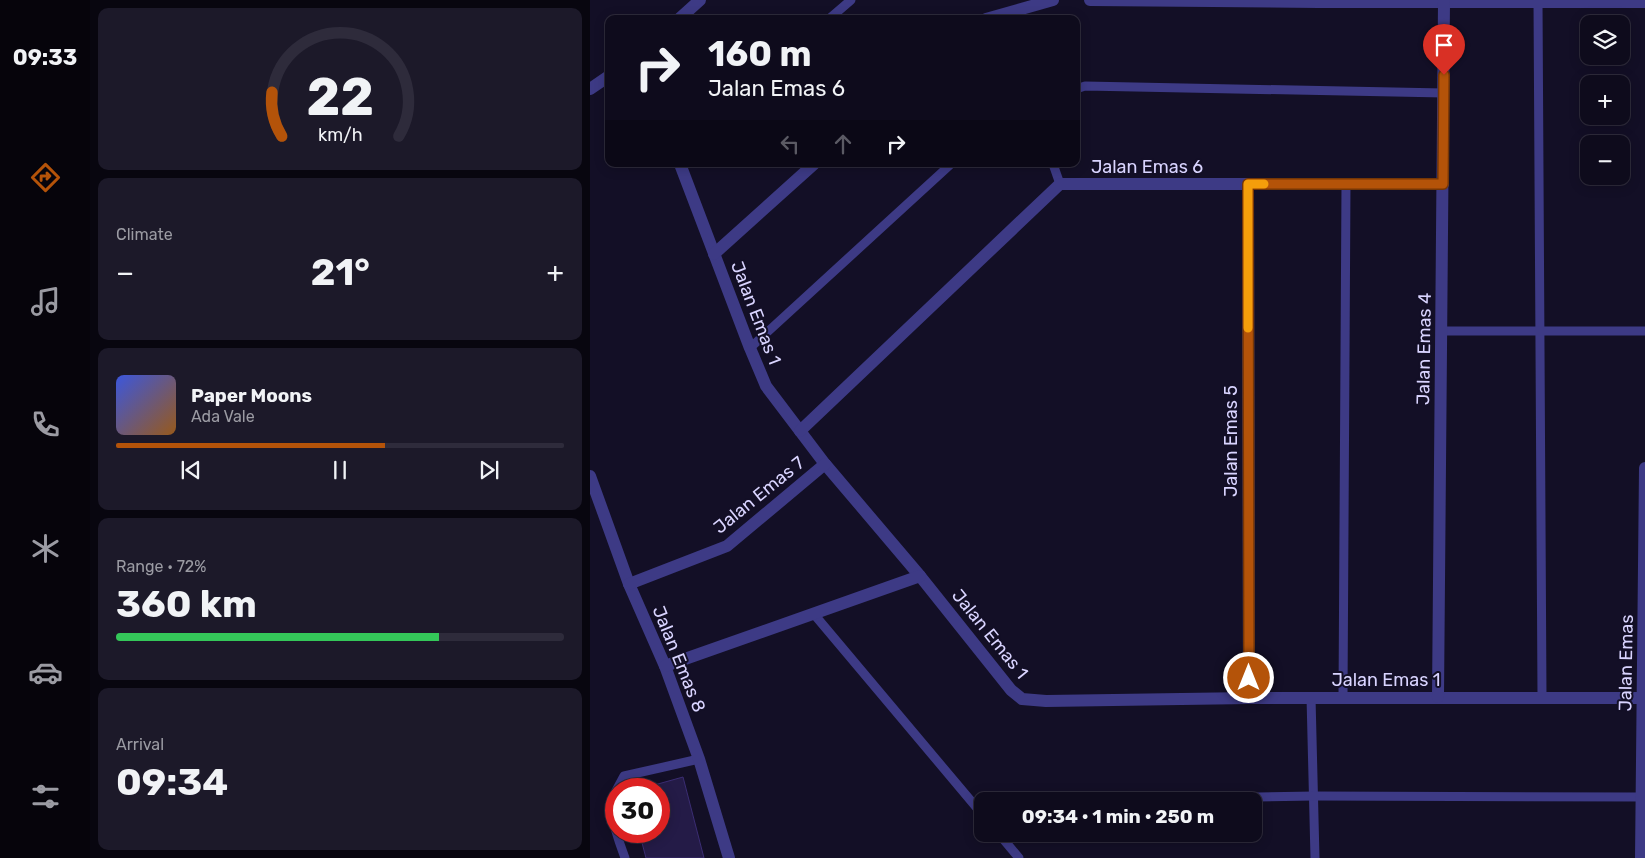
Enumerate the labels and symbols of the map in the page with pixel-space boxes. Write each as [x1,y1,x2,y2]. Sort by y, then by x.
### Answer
pin [1423,24,1465,75]
street label: Jalan Emas 6 [1091,156,1203,178]
street label: Jalan Emas 1 [726,258,786,368]
street label: Jalan Emas 4 [1412,293,1436,405]
street label: Jalan Emas 5 [1220,385,1242,497]
street label: Jalan Emas 7 [709,452,809,538]
street label: Jalan Emas 1 [947,585,1033,683]
street label: Jalan Emas 8 [648,603,710,715]
street label: Jalan Emas [1614,614,1638,712]
position arrow [1222,651,1274,703]
street label: Jalan Emas 1 [1331,669,1441,691]
speed limit sign: 30 [605,778,670,843]

